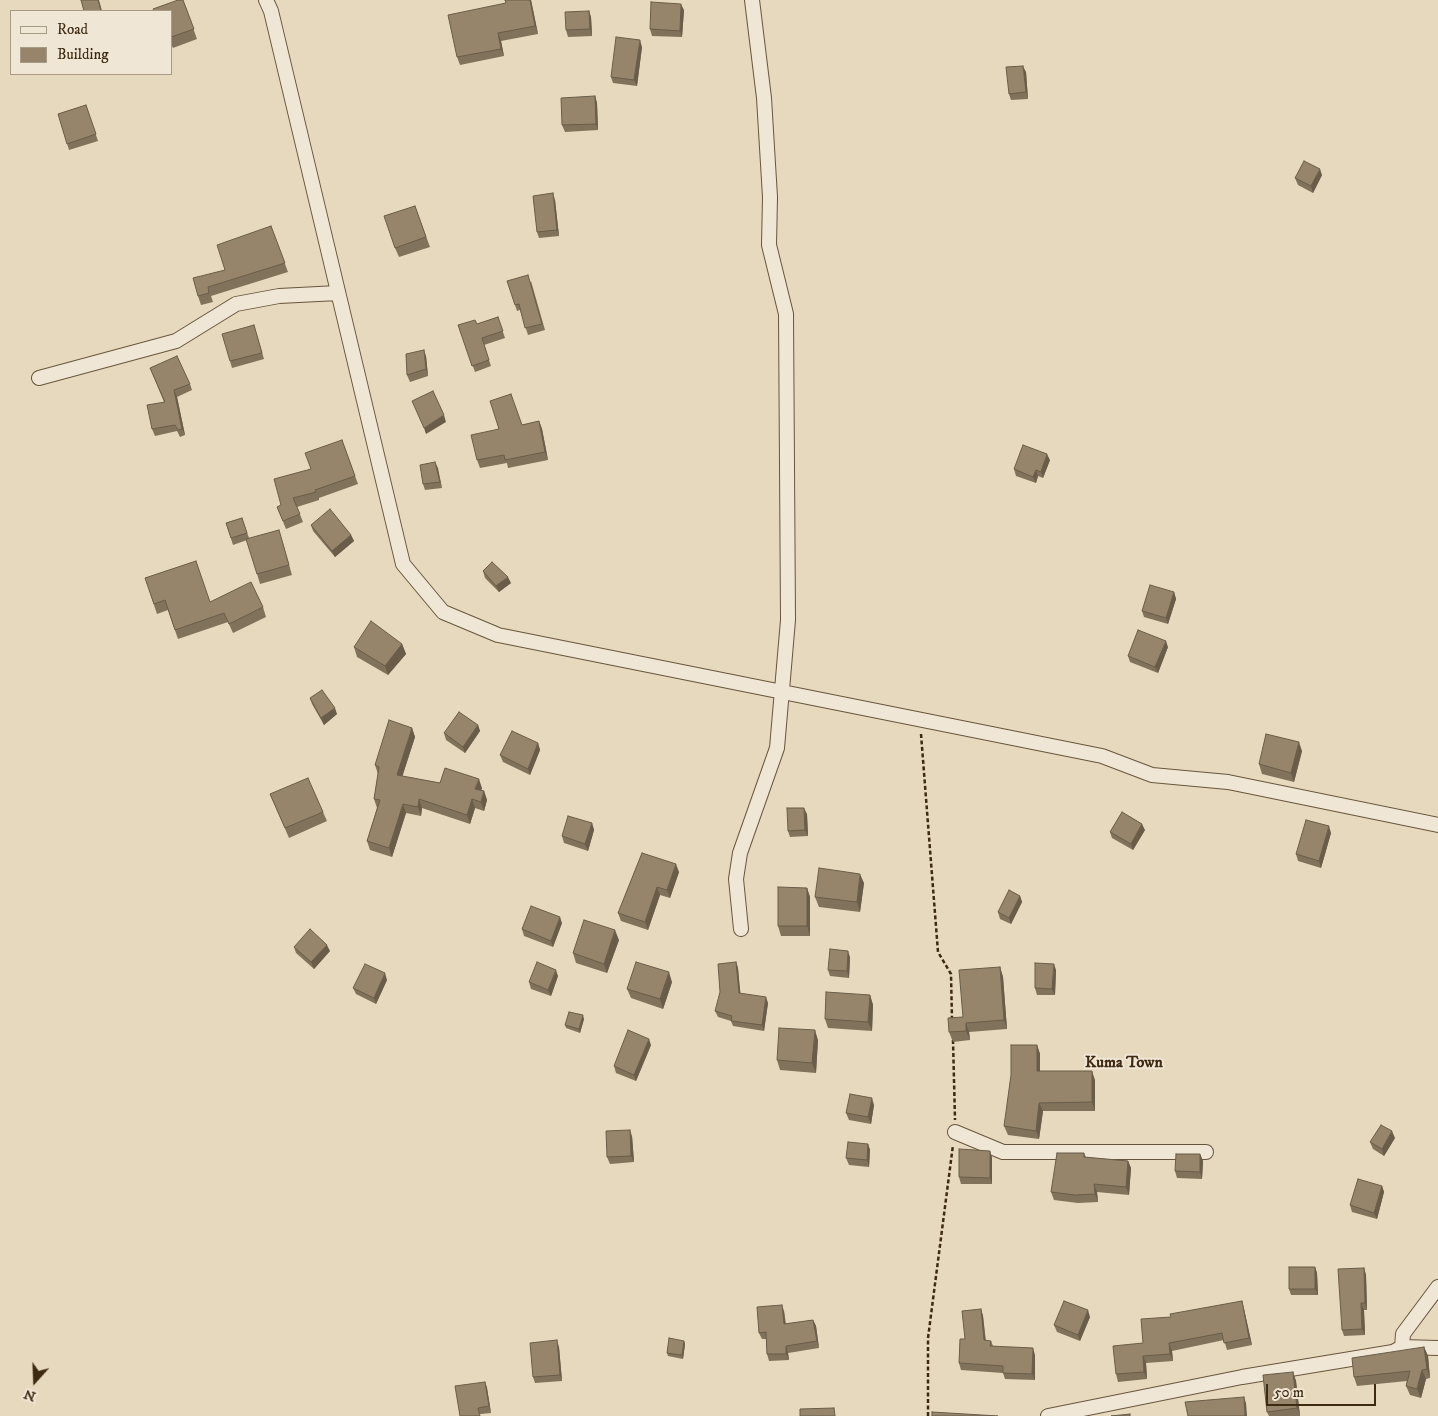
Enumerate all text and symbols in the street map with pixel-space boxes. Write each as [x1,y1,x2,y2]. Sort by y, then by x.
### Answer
legend [10,10,172,75]
text: Road [57,20,88,39]
text: Building [57,45,109,64]
district label: Kuma Town [1085,1054,1163,1074]
north arrow [10,1356,60,1406]
scale bar [1268,1374,1378,1406]
text: 50 m [1274,1383,1304,1402]
text: N [21,1385,38,1406]

